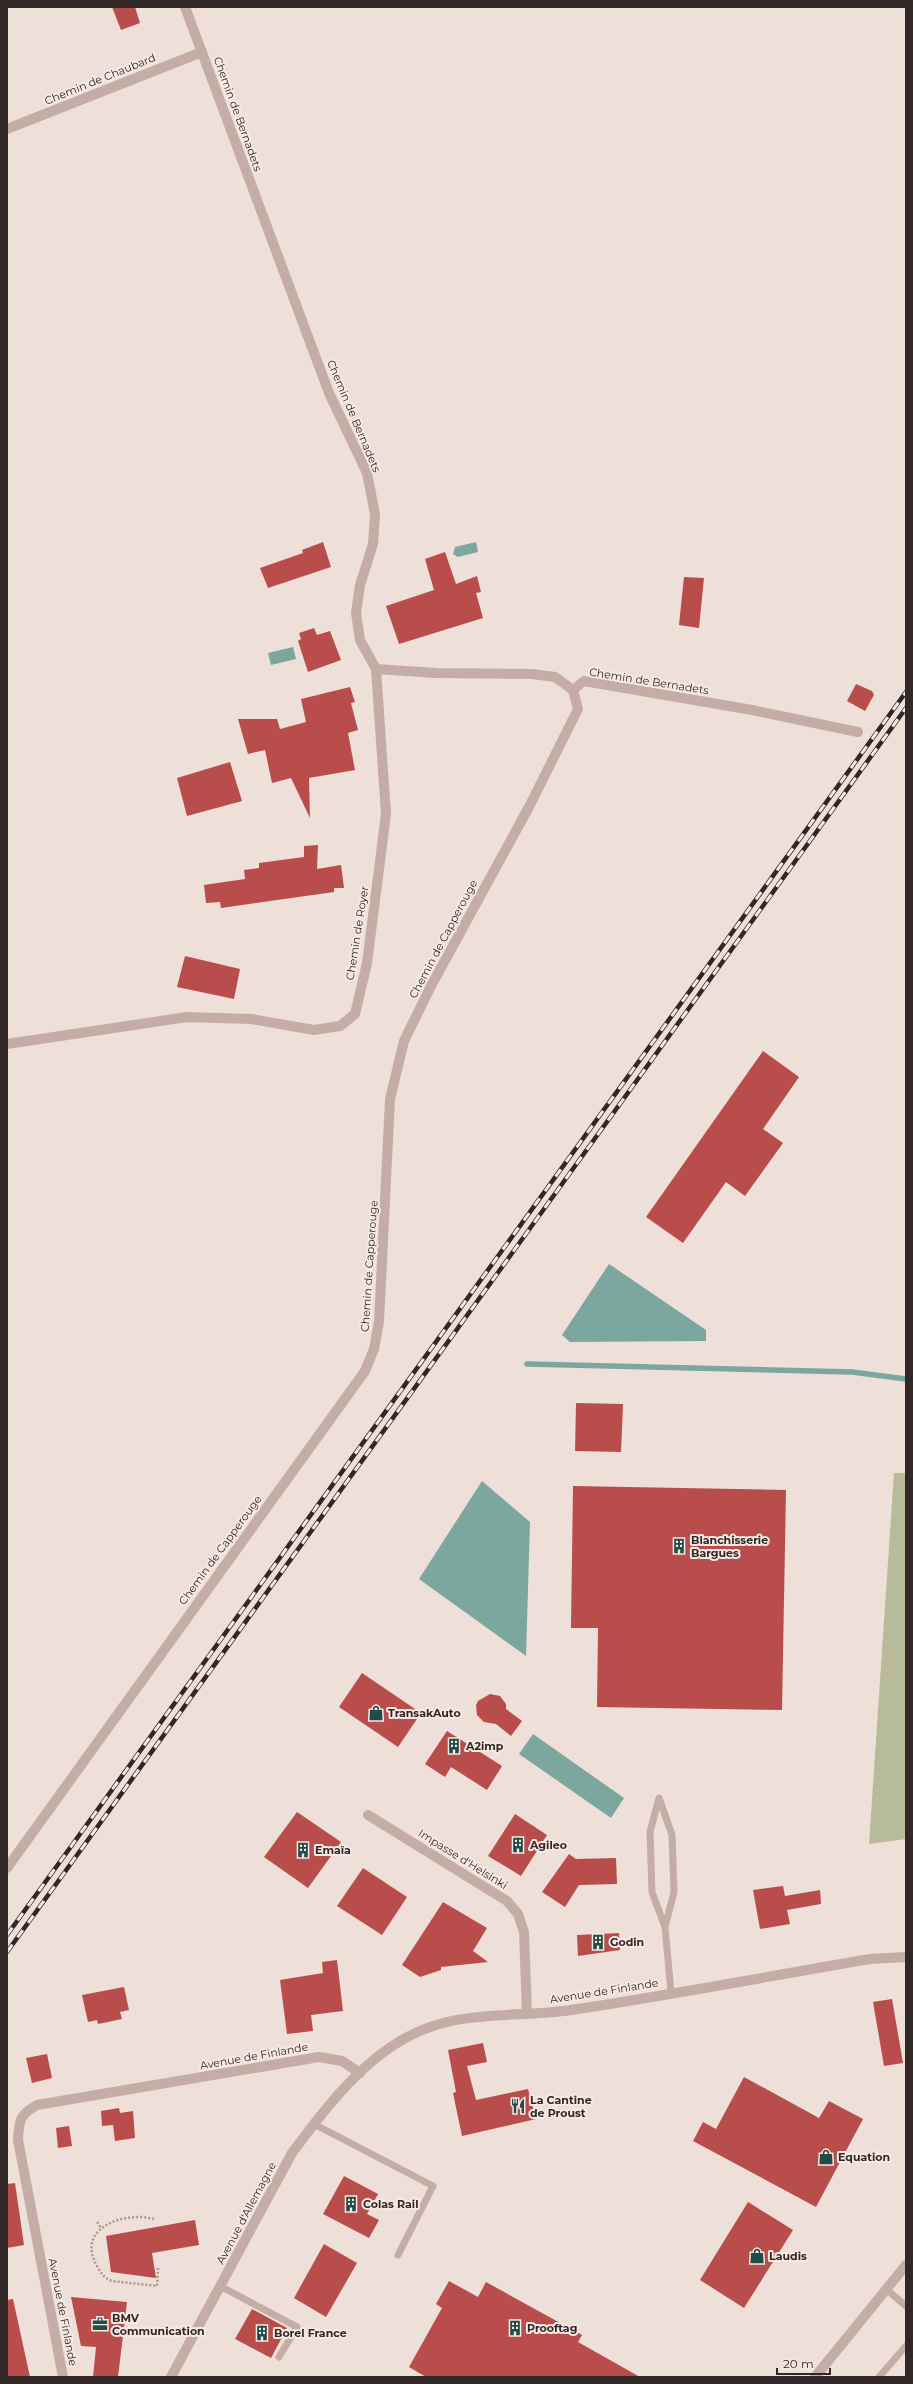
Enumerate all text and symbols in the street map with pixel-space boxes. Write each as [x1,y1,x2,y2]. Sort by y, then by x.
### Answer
street label: Chemin de Chaubard [42,50,158,108]
street label: Chemin de Bernadets [211,55,265,174]
street label: Chemin de Bernadets [324,358,384,475]
street label: Chemin de Bernadets [588,665,710,697]
street label: Chemin de Capperouge [406,877,480,1001]
street label: Chemin de Royer [343,885,371,981]
street label: Chemin de Capperouge [357,1199,381,1332]
street label: Chemin de Capperouge [175,1492,265,1608]
place label: Blanchisserie Bargues [691,1533,768,1560]
building icon: Blanchisserie Bargues [670,1537,688,1555]
shop icon: TransakAuto [367,1704,385,1722]
place label: TransakAuto [388,1706,461,1720]
building icon: A2imp [445,1737,463,1755]
place label: A2imp [465,1739,504,1753]
street label: Impasse d'Helsinki [416,1826,510,1892]
building icon: Agileo [509,1836,527,1854]
place label: Agileo [529,1838,567,1852]
building icon: Emaïa [294,1841,312,1859]
place label: Emaïa [315,1843,351,1857]
building icon: Godin [589,1933,607,1951]
place label: Godin [610,1935,644,1949]
street label: Avenue de Finlande [549,1975,660,2006]
street label: Avenue de Finlande [199,2040,310,2072]
place label: La Cantine de Proust [530,2093,592,2120]
restaurant icon: La Cantine de Proust [509,2097,527,2115]
shop icon: Equation [817,2148,835,2166]
place label: Equation [838,2150,890,2164]
street label: Avenue d'Allemagne [213,2159,279,2267]
building icon: Colas Rail [342,2195,360,2213]
place label: Colas Rail [363,2197,418,2211]
shop icon: Laudis [748,2247,766,2265]
place label: Laudis [769,2249,807,2263]
street label: Avenue de Finlande [46,2257,80,2368]
place label: BMV Communication [112,2311,205,2338]
office icon: BMV Communication [91,2315,109,2333]
building icon: Prooftag [506,2319,524,2337]
place label: Prooftag [527,2321,577,2335]
building icon: Borel France [253,2324,271,2342]
place label: Borel France [274,2326,347,2340]
scale bar [777,2350,830,2376]
text: 20 m [783,2356,814,2371]

